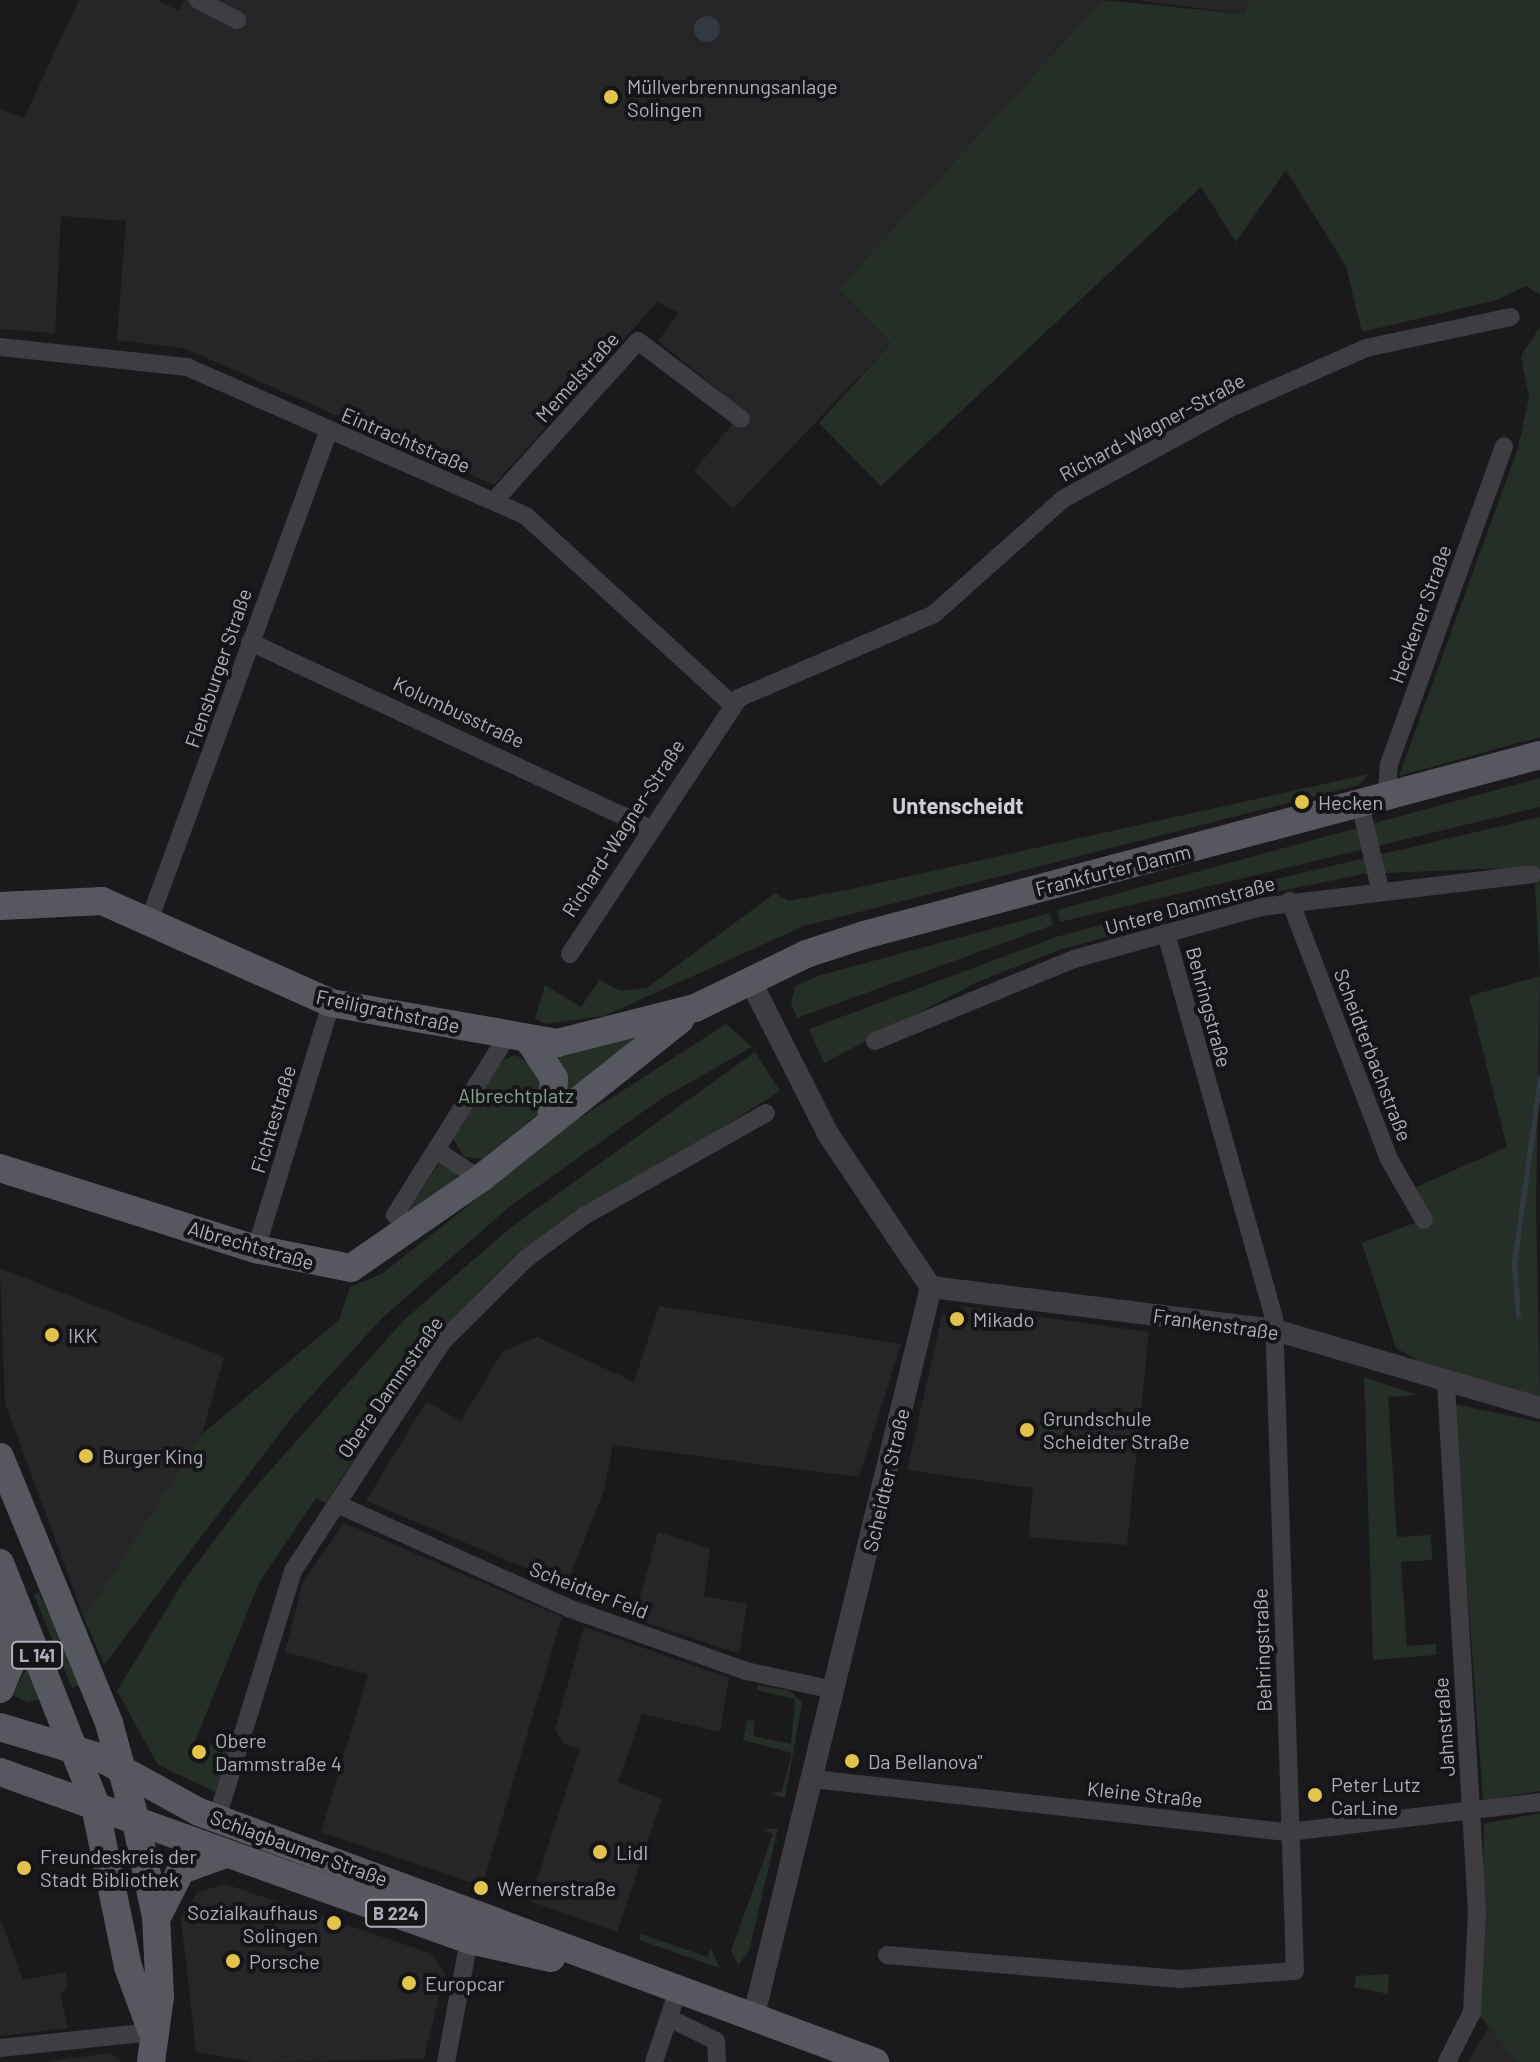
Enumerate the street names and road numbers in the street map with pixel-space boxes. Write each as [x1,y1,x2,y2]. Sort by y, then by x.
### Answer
street label: Memelstraße [530,327,624,427]
street label: Richard-Wagner-Straße [1055,368,1249,486]
street label: Eintrachtstraße [338,402,474,478]
street label: Heckener Straße [1384,542,1456,686]
street label: Flensburger Straße [180,585,256,751]
street label: Kolumbusstraße [390,671,528,753]
street label: Richard-Wagner-Straße [557,735,689,921]
street label: Frankfurter Damm [1033,839,1193,901]
street label: Untere Dammstraße [1102,871,1278,939]
street label: Behringstraße [1181,944,1237,1070]
street label: Scheidterbachstraße [1329,965,1417,1145]
street label: Freiligrathstraße [314,984,462,1038]
street label: Fichtestraße [245,1062,301,1176]
street label: Albrechtstraße [185,1216,317,1274]
street label: Frankenstraße [1152,1303,1280,1345]
street label: Obere Dammstraße [332,1312,448,1462]
street label: Scheidter Straße [858,1406,914,1554]
street label: Scheidter Feld [526,1556,652,1624]
street label: Behringstraße [1248,1588,1276,1712]
road number: L 141 [11,1641,63,1669]
street label: Jahnstraße [1429,1677,1459,1777]
street label: Kleine Straße [1086,1776,1204,1812]
street label: Schlagbaumer Straße [207,1805,391,1891]
road number: B 224 [364,1899,428,1927]

